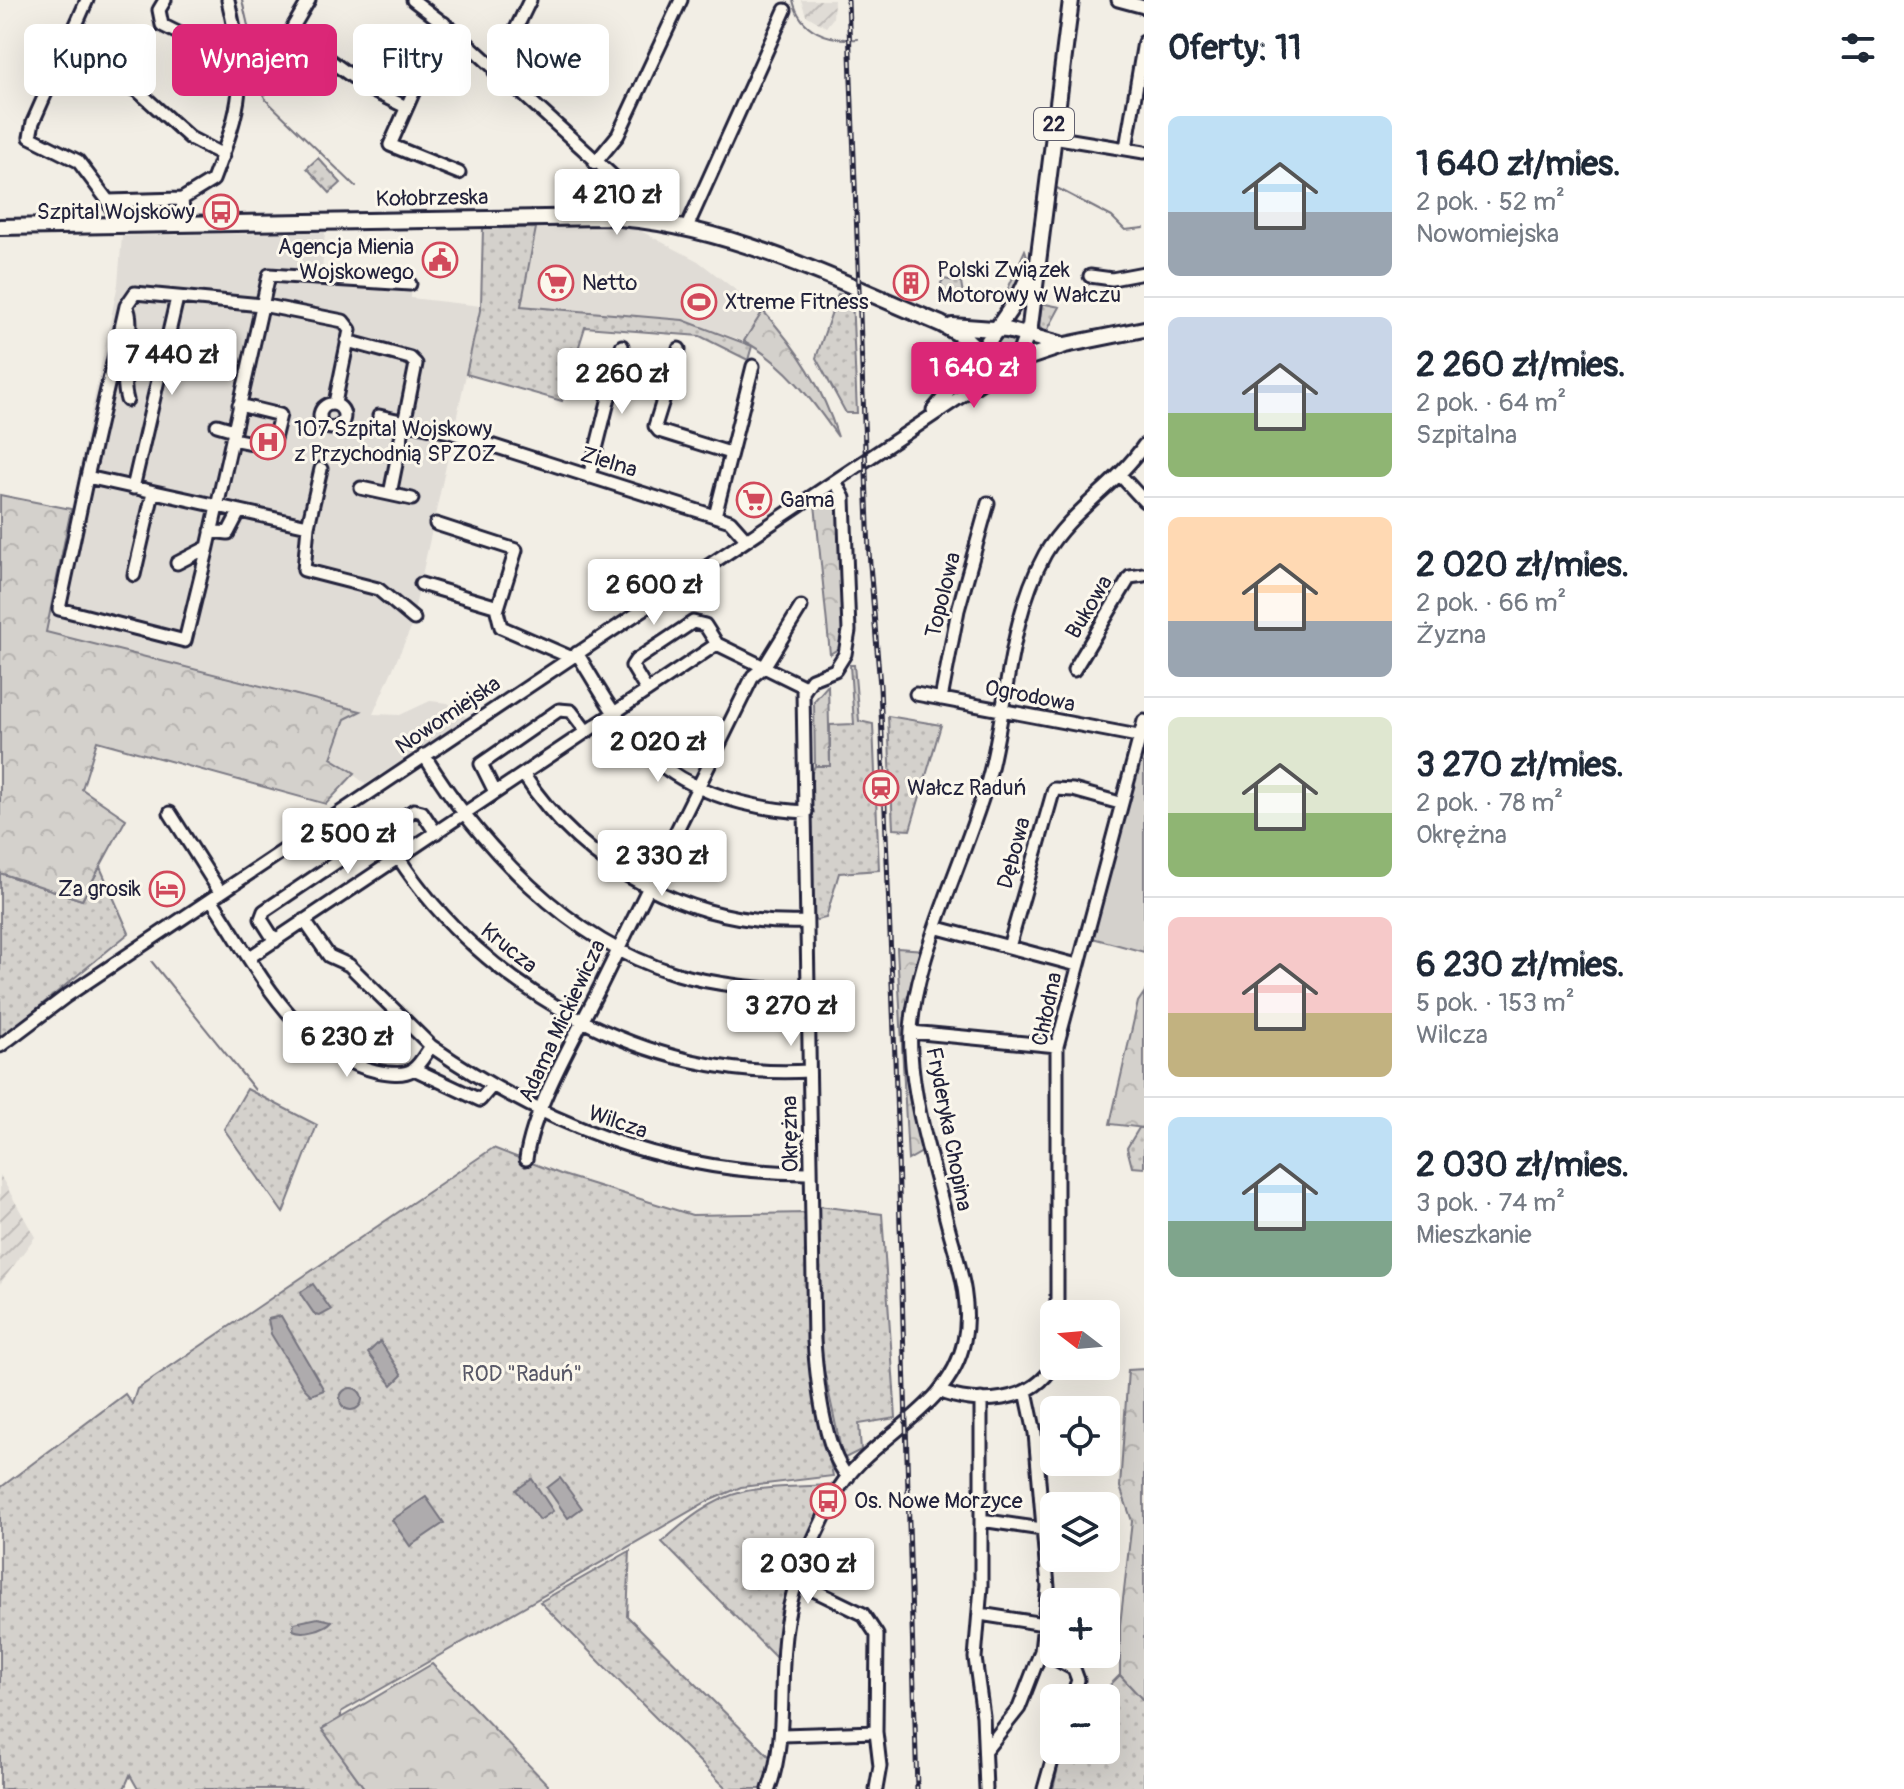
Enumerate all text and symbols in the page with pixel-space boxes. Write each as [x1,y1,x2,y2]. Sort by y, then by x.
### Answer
chip: Kupno [24,24,156,96]
chip: Wynajem [172,24,337,96]
chip: Filtry [353,24,471,96]
chip: Nowe [487,24,609,96]
icon: filters [1836,26,1880,70]
text: Oferty: 11 [1168,27,1302,70]
road number: 22 [1034,108,1074,140]
text: 1 640 zł/mies. [1416,143,1621,186]
icon: home [1232,148,1328,244]
pin: 4 210 zł [534,169,700,237]
text: 4 210 zł [573,179,661,211]
street label: Kołobrzeska [375,183,489,213]
text: 2 pok. · 52 m² [1416,186,1565,218]
bus stop icon: Szpital Wojskowy [202,193,240,231]
place label: Szpital Wojskowy [37,198,195,226]
text: Nowomiejska [1416,218,1559,250]
place label: Agencja Mienia Wojskowego [278,233,414,286]
public building icon: Agencja Mienia Wojskowego [421,241,459,279]
place label: Polski Związek Motorowy w Wałczu [937,256,1121,309]
supermarket icon: Netto [537,264,575,302]
building icon: Polski Związek Motorowy w Wałczu [892,264,930,302]
place label: Netto [582,269,637,297]
sports icon: Xtreme Fitness [680,283,718,321]
place label: Xtreme Fitness [725,288,869,316]
pin: 7 440 zł [89,329,255,397]
text: 7 440 zł [126,339,218,371]
pin: 1 640 zł [891,342,1057,410]
text: 2 260 zł/mies. [1416,344,1626,387]
pin: 2 260 zł [539,348,705,416]
icon: home [1232,349,1328,445]
text: 1 640 zł [929,352,1019,384]
text: 2 260 zł [575,358,669,390]
text: 2 pok. · 64 m² [1416,387,1566,419]
place label: 107 Szpital Wojskowy z Przychodnią SPZOZ [294,415,496,468]
text: Szpitalna [1416,419,1517,451]
hospital icon: 107 Szpital Wojskowy z Przychodnią SPZOZ [249,423,287,461]
street label: Zielna [577,440,641,484]
supermarket icon: Gama [735,481,773,519]
place label: Gama [780,486,835,514]
text: 2 020 zł/mies. [1416,544,1629,587]
street label: Topolowa [919,549,967,641]
icon: home [1232,549,1328,645]
pin: 2 600 zł [571,559,737,627]
text: 2 600 zł [606,569,702,601]
street label: Bukowa [1059,570,1119,644]
text: 2 pok. · 66 m² [1416,587,1567,619]
text: Żyzna [1416,619,1486,651]
street label: Nowomiejska [390,670,506,760]
street label: Ogrodowa [983,674,1077,718]
pin: 2 020 zł [575,716,741,784]
text: 2 020 zł [610,726,706,758]
text: 3 270 zł/mies. [1416,744,1624,787]
icon: home [1232,749,1328,845]
station icon: Wałcz Raduń [862,769,900,807]
place label: Wałcz Raduń [907,774,1026,802]
text: 2 pok. · 78 m² [1416,787,1563,819]
pin: 2 500 zł [265,808,431,876]
street label: Dębowa [991,814,1037,892]
text: 2 500 zł [300,818,396,850]
text: Okrężna [1416,819,1507,851]
pin: 2 330 zł [579,830,745,898]
text: 2 330 zł [616,840,708,872]
hotel icon: Za grosik [148,870,186,908]
place label: Za grosik [58,875,141,903]
street label: Krucza [475,917,543,979]
street label: Adama Mickiewicza [512,935,612,1107]
text: 6 230 zł/mies. [1416,944,1625,987]
icon: home [1232,949,1328,1045]
street label: Chłodna [1026,970,1068,1048]
pin: 3 270 zł [708,980,874,1048]
text: 5 pok. · 153 m² [1416,987,1575,1019]
text: 3 270 zł [745,990,837,1022]
pin: 6 230 zł [264,1011,430,1079]
text: Wilcza [1416,1019,1488,1051]
text: 6 230 zł [301,1021,393,1053]
street label: Fryderyka Chopina [919,1045,979,1213]
street label: Okrężna [775,1095,805,1173]
street label: Wilcza [585,1099,651,1145]
text: 2 030 zł/mies. [1416,1144,1629,1187]
icon: home [1232,1149,1328,1245]
text: 3 pok. · 74 m² [1416,1187,1565,1219]
text: Mieszkanie [1416,1219,1532,1251]
north arrow [1040,1300,1120,1380]
map controls [1040,1300,1120,1764]
park label: ROD "Raduń" [462,1360,582,1388]
button: locate [1040,1396,1120,1476]
bus stop icon: Os. Nowe Morzyce [809,1482,847,1520]
place label: Os. Nowe Morzyce [854,1487,1023,1515]
button: layers [1040,1492,1120,1572]
pin: 2 030 zł [725,1538,891,1606]
text: 2 030 zł [760,1548,856,1580]
button: + [1040,1588,1120,1668]
button: − [1040,1684,1120,1764]

